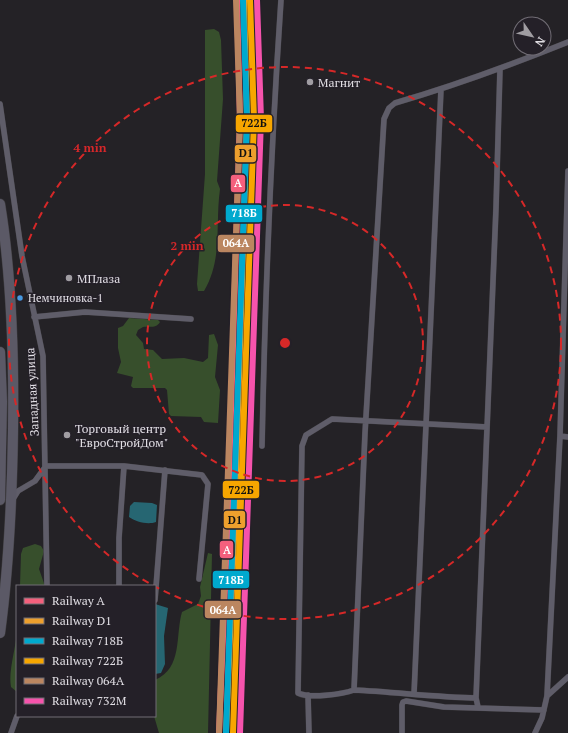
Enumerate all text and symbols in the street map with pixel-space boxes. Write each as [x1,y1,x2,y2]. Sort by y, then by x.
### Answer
north arrow [512,16,552,56]
text: N [532,34,548,50]
place label: Магнит [318,75,360,90]
marker: Магнит [305,77,315,87]
line badge: 722Б [235,114,273,133]
text: 722Б [241,116,267,130]
text: 4 min [74,140,107,155]
line badge: D1 [234,144,257,163]
text: D1 [239,146,253,160]
line badge: A [230,174,246,193]
text: A [234,176,243,190]
line badge: 718Б [225,204,263,223]
text: 718Б [231,206,257,220]
line badge: 064А [217,234,255,253]
text: 064А [223,236,250,250]
text: 2 min [171,238,204,253]
place label: МПлаза [77,271,120,286]
marker: МПлаза [64,273,74,283]
place label: Немчиновка-1 [28,291,103,305]
marker: Немчиновка-1 [15,293,25,303]
centre of rings [278,336,292,350]
street label: Западная улица [22,347,42,437]
place label: Торговый центр "ЕвроСтройДом" [75,421,168,450]
marker: Торговый центр "ЕвроСтройДом" [62,430,72,440]
line badge: 722Б [222,480,260,499]
text: 722Б [228,483,254,497]
line badge: D1 [223,510,246,529]
text: D1 [228,513,242,527]
line badge: A [219,540,234,559]
text: A [223,543,232,557]
line badge: 718Б [212,570,250,589]
text: 718Б [218,573,244,587]
legend [16,585,156,717]
text: Railway A [52,593,105,608]
line badge: 064А [204,600,242,619]
text: 064А [210,603,237,617]
text: Railway D1 [52,613,112,628]
text: Railway 718Б [52,633,123,648]
text: Railway 722Б [52,653,123,668]
text: Railway 064А [52,673,125,688]
text: Railway 732М [52,693,127,708]

